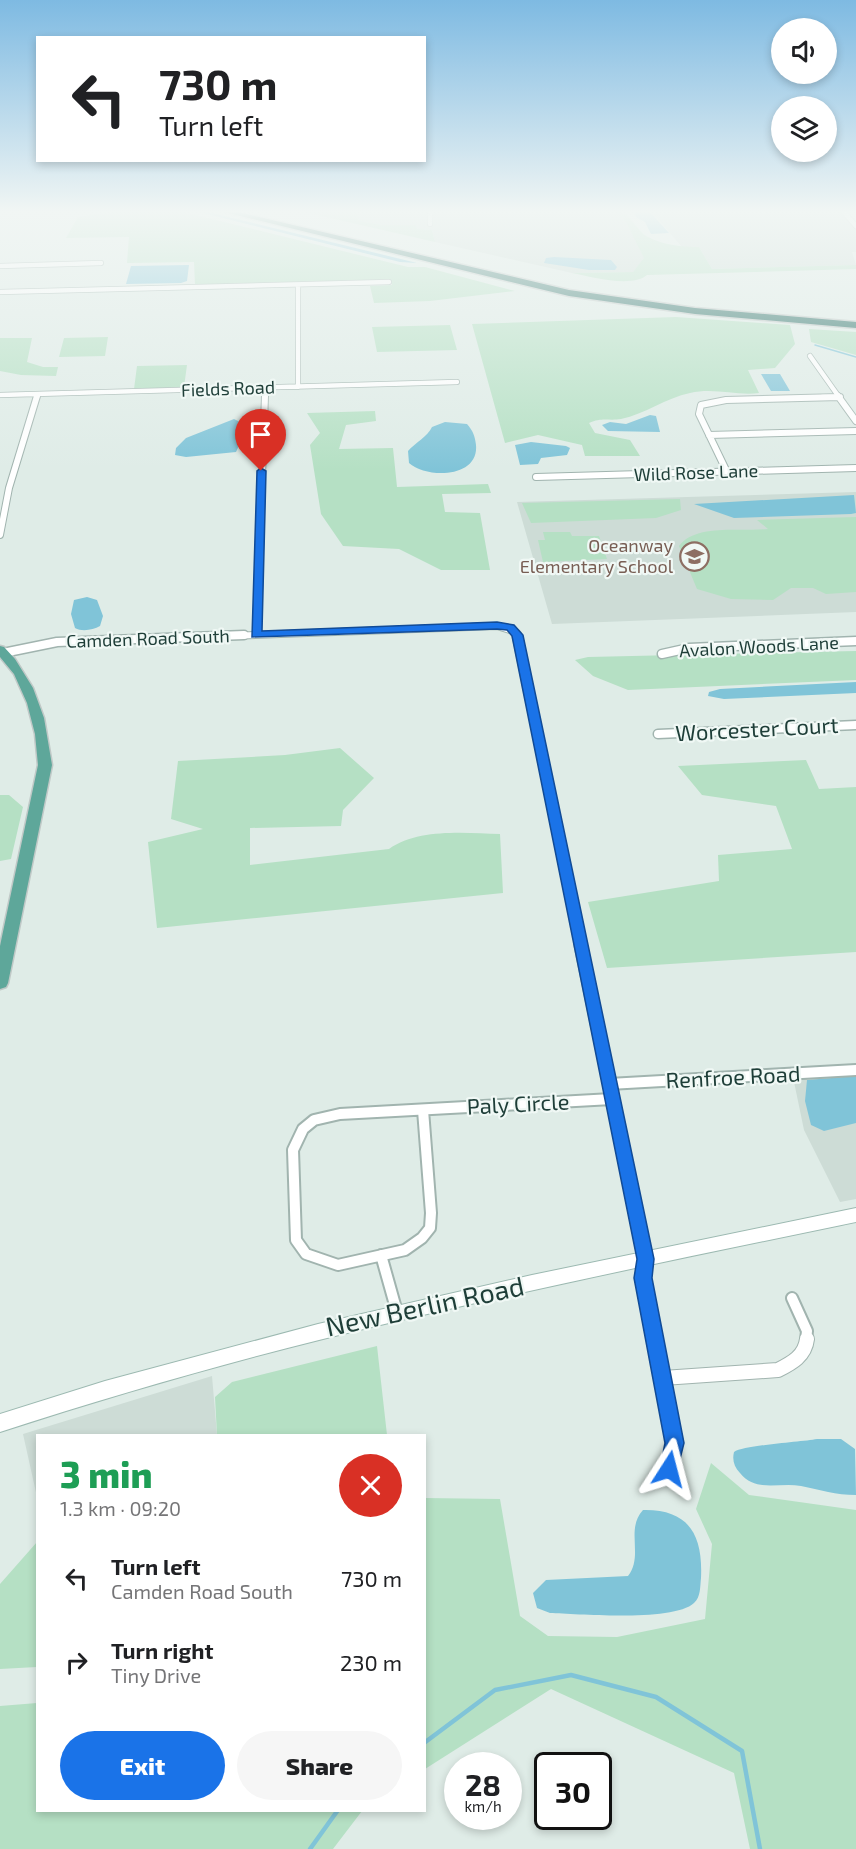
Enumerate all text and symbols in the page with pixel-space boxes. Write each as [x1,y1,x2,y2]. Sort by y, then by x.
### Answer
map controls [771,18,837,162]
button: sound [771,18,837,84]
text: 730 m [159,58,278,108]
icon: left [60,60,138,138]
button: layers [771,96,837,162]
text: Turn left [159,109,263,141]
street label: Fields Road [181,375,275,401]
pin [235,409,286,471]
icon: arrive [244,418,277,451]
street label: Wild Rose Lane [633,459,759,485]
place label: Oceanway Elementary School [520,534,674,577]
school or university icon: Oceanway Elementary School [678,540,710,572]
street label: Camden Road South [66,624,230,652]
street label: Avalon Woods Lane [679,631,839,661]
street label: Worcester Court [675,711,839,745]
street label: Renfroe Road [665,1059,801,1093]
street label: Paly Circle [466,1087,570,1119]
street label: New Berlin Road [322,1268,527,1342]
position arrow [637,1437,701,1501]
text: 3 min [60,1452,153,1495]
button: close [339,1454,402,1517]
text: 1.3 km · 09:20 [60,1496,181,1520]
text: Turn left [111,1553,200,1579]
icon: left [60,1562,93,1595]
text: 730 m [341,1565,402,1591]
text: Camden Road South [111,1579,293,1603]
text: Turn right [111,1637,213,1663]
icon: right [60,1646,93,1679]
text: 230 m [340,1649,402,1675]
text: Tiny Drive [111,1663,201,1687]
button: Exit [60,1731,225,1800]
button: Share [237,1731,402,1800]
speed limit sign: 30 [534,1752,612,1830]
text: 28 [465,1766,501,1802]
text: km/h [464,1797,502,1815]

